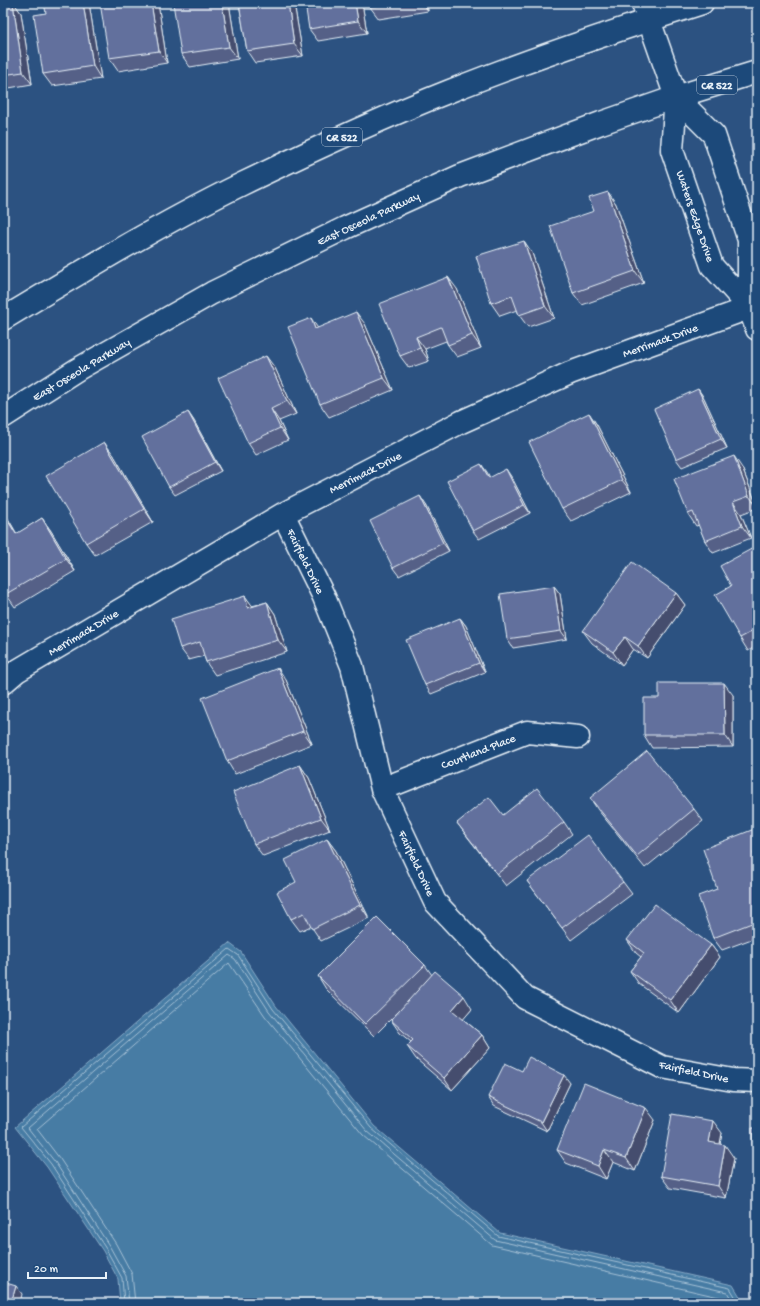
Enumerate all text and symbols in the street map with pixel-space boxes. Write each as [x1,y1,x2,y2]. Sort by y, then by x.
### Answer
road number: CR 522 [697,76,737,94]
road number: CR 522 [322,128,362,146]
street label: Waters Edge Drive [672,169,717,265]
street label: East Osceola Parkway [315,190,422,250]
street label: Merrimack Drive [621,321,701,362]
street label: East Osceola Parkway [31,336,133,405]
street label: Merrimack Drive [327,449,405,498]
street label: Fairfield Drive [282,526,326,597]
street label: Merrimack Drive [46,607,122,660]
street label: Courtland Place [440,732,519,773]
street label: Fairfield Drive [393,828,437,900]
street label: Fairfield Drive [657,1059,730,1087]
scale bar [28,1254,106,1280]
text: 20 m [34,1263,59,1277]

